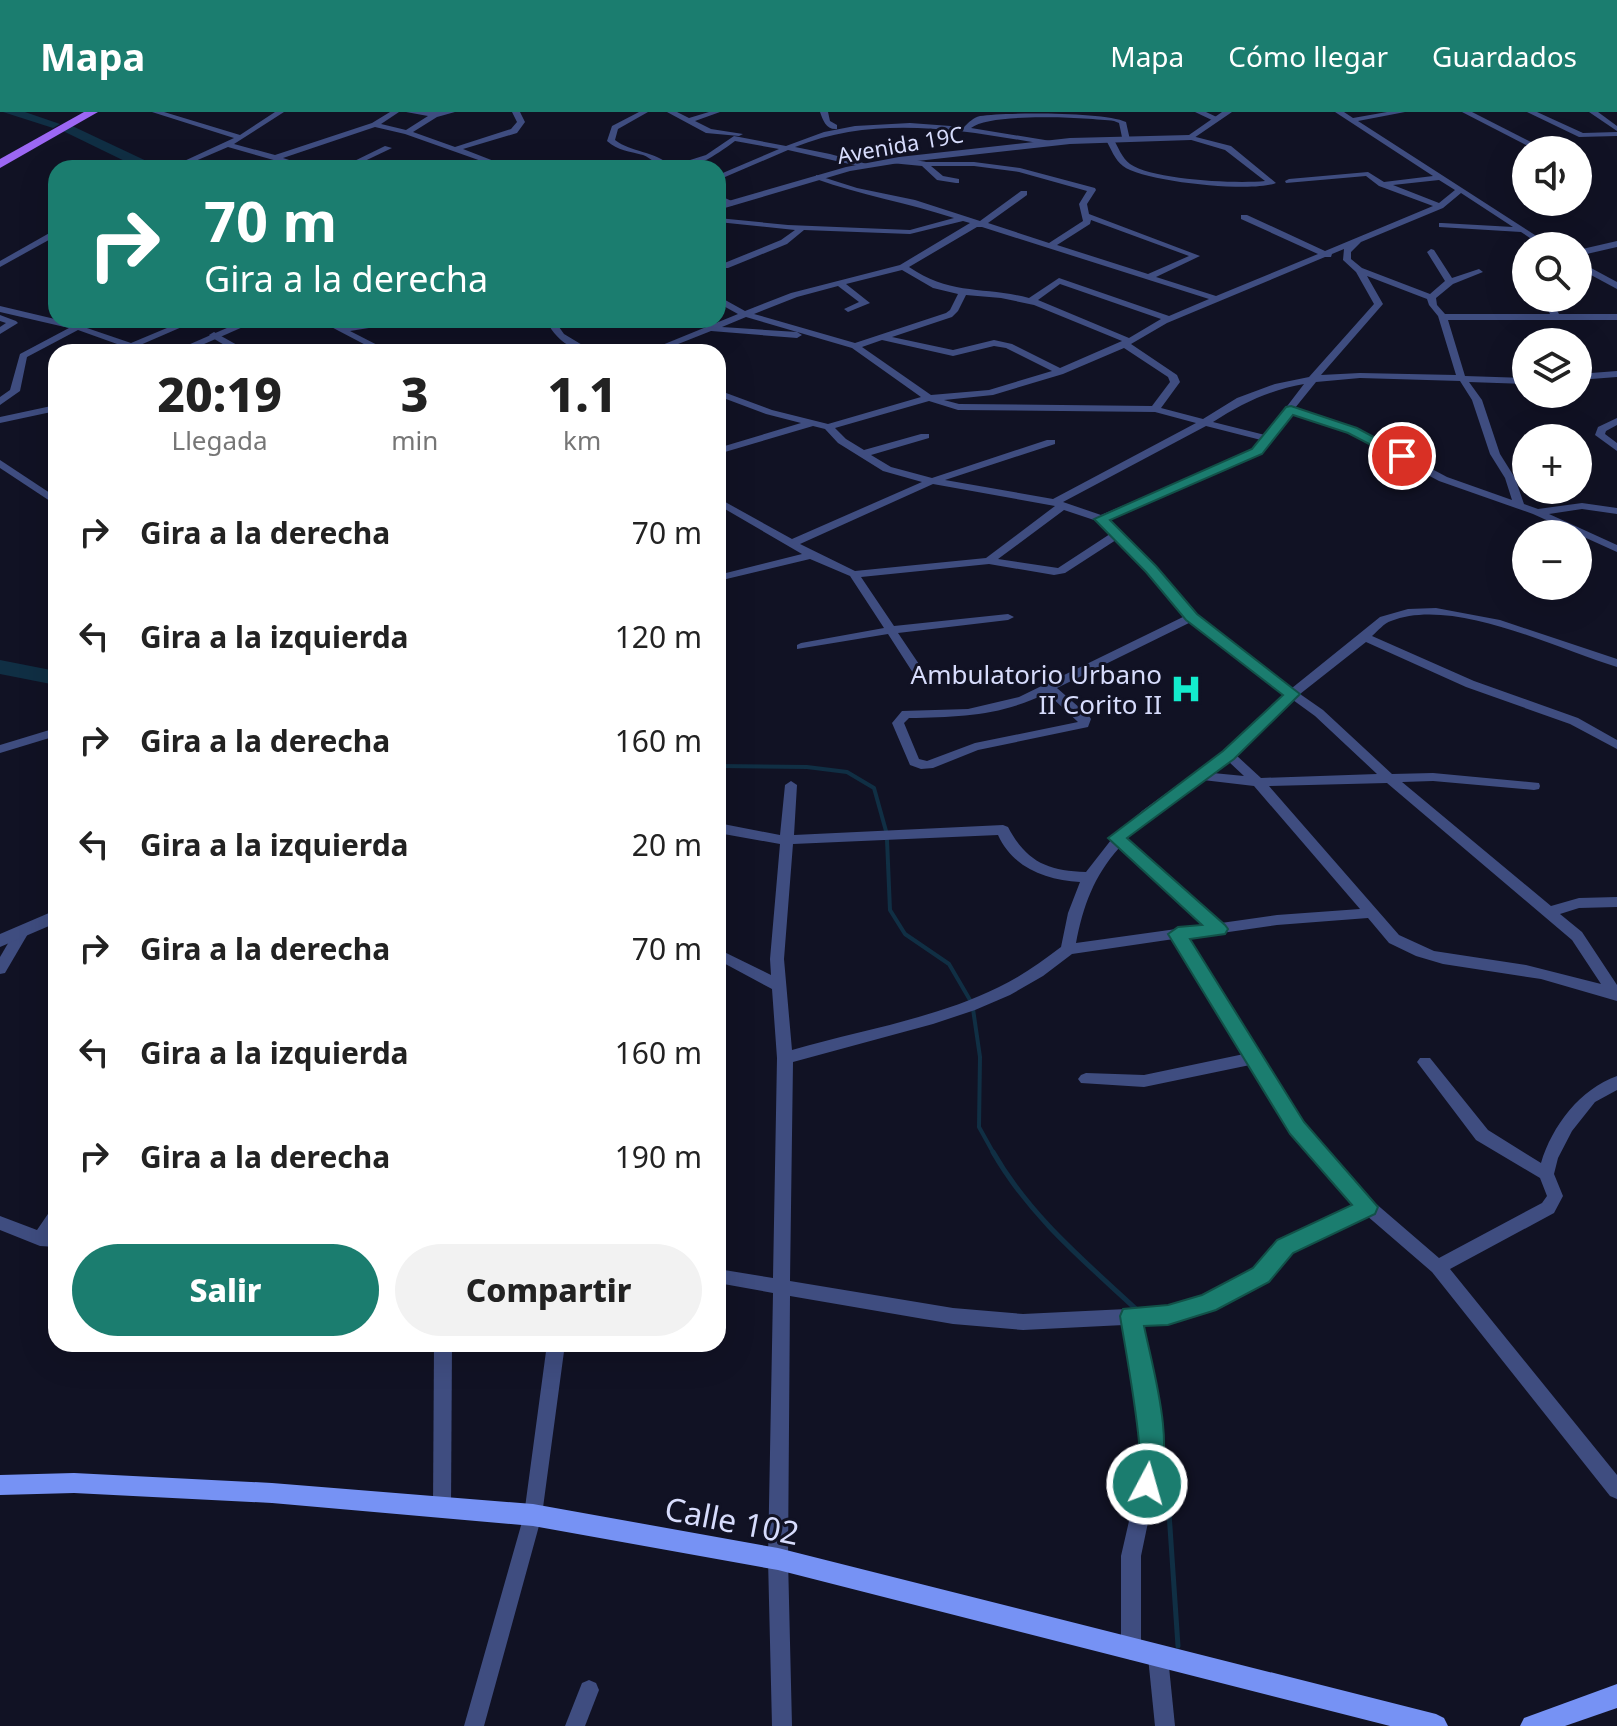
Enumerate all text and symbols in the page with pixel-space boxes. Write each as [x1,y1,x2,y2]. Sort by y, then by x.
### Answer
text: Mapa [40,30,145,82]
text: Mapa [1110,37,1184,75]
text: Cómo llegar [1228,37,1388,75]
text: Guardados [1432,37,1577,75]
street label: Avenida 19C [835,118,966,170]
map controls [1512,136,1592,600]
button: sound [1512,136,1592,216]
text: 70 m [204,182,337,258]
icon: right [72,192,176,296]
button: search [1512,232,1592,312]
text: Gira a la derecha [204,254,488,303]
button: layers [1512,328,1592,408]
text: 20:19 [157,361,282,426]
text: 3 [401,361,429,426]
text: 1.1 [548,361,617,426]
text: Llegada [172,422,268,458]
text: min [391,422,438,458]
text: km [563,422,601,458]
pin [1368,422,1436,490]
button: + [1512,424,1592,504]
icon: arrive [1380,434,1424,478]
icon: right [72,510,116,554]
text: Gira a la derecha [140,512,390,553]
text: 70 m [632,512,702,553]
button: − [1512,520,1592,600]
icon: left [72,614,116,658]
text: Gira a la izquierda [140,616,409,657]
text: 120 m [615,616,702,657]
place label: Ambulatorio Urbano II Corito II [911,656,1162,722]
hospital icon: Ambulatorio Urbano II Corito II [1169,672,1203,706]
icon: right [72,718,116,762]
text: Gira a la derecha [140,720,390,761]
text: 160 m [615,720,702,761]
icon: left [72,822,116,866]
text: Gira a la izquierda [140,824,409,865]
text: 20 m [632,824,702,865]
icon: right [72,926,116,970]
text: Gira a la derecha [140,928,390,969]
text: 70 m [632,928,702,969]
icon: left [72,1030,116,1074]
text: Gira a la izquierda [140,1032,409,1073]
text: 160 m [615,1032,702,1073]
icon: right [72,1134,116,1178]
text: Gira a la derecha [140,1136,390,1177]
text: 190 m [615,1136,702,1177]
button: Salir [72,1244,379,1336]
button: Compartir [395,1244,702,1336]
position arrow [1105,1442,1189,1526]
street label: Calle 102 [661,1486,803,1554]

